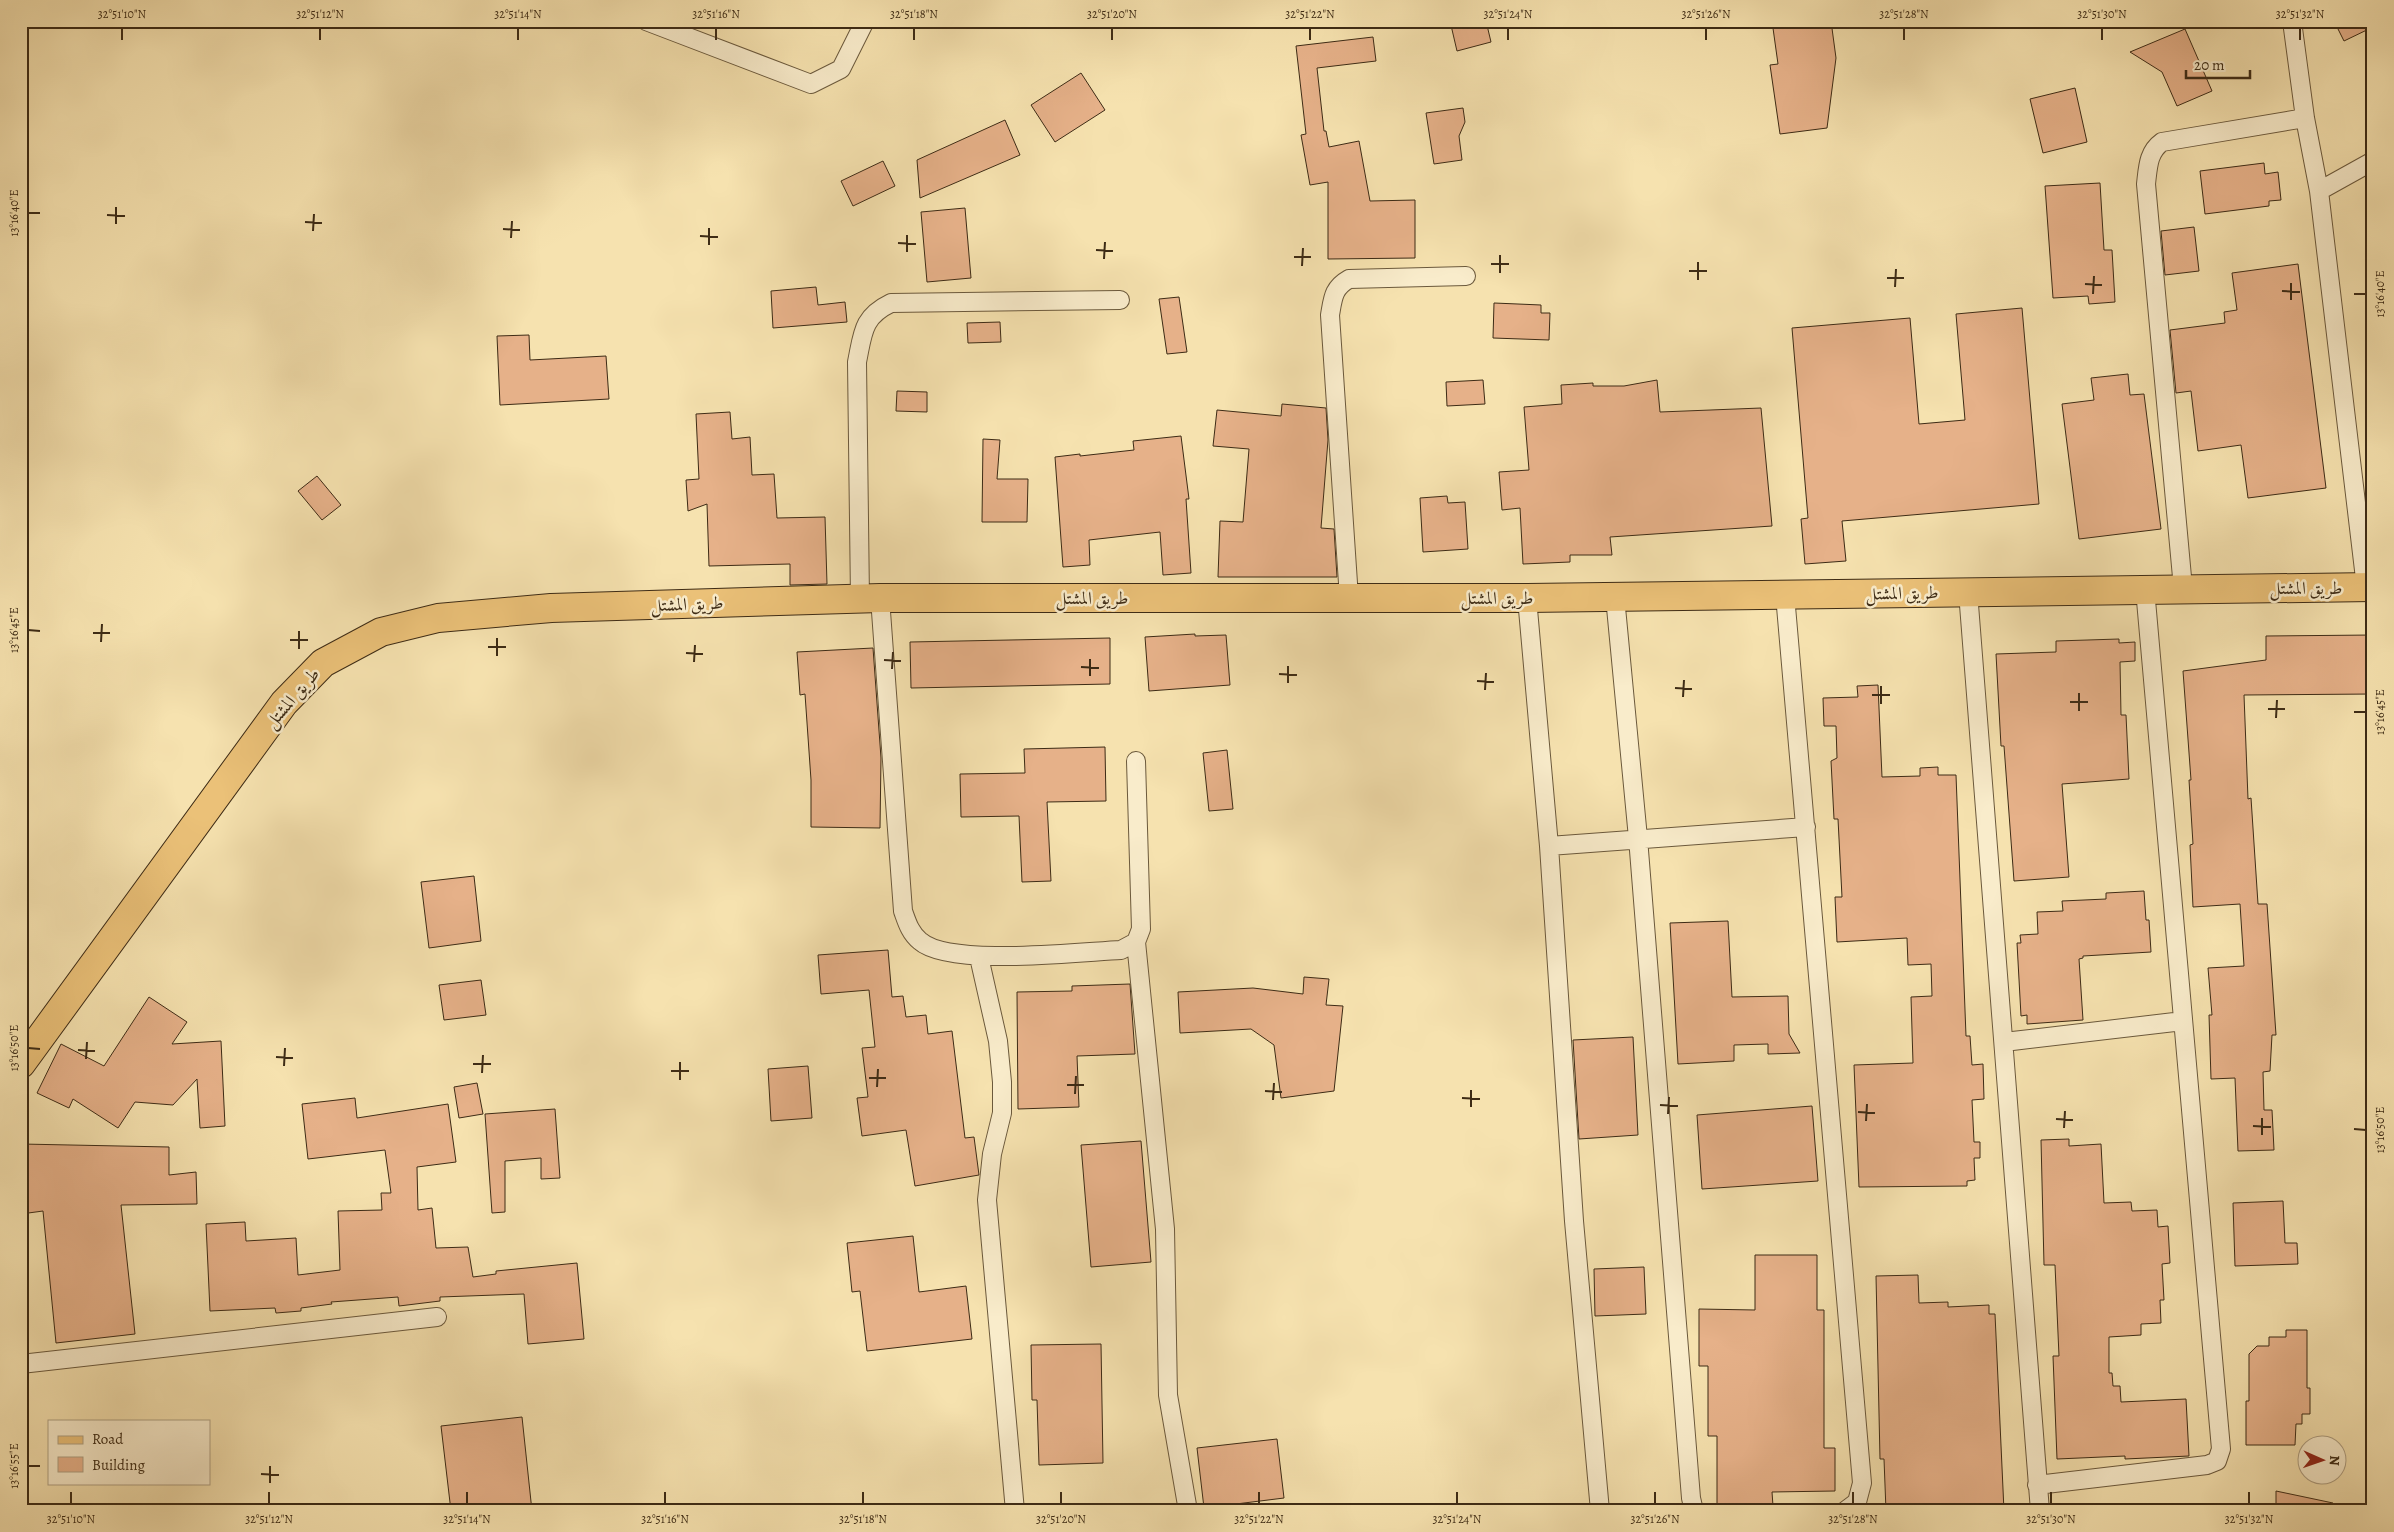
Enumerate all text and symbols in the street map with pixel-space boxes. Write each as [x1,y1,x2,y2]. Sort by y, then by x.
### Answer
text: 32°51'10"N [98,6,147,22]
text: 32°51'12"N [296,6,344,22]
text: 32°51'14"N [494,6,542,22]
text: 32°51'16"N [692,6,740,22]
text: 32°51'18"N [890,6,938,22]
text: 32°51'20"N [1087,6,1137,22]
text: 32°51'22"N [1285,6,1335,22]
text: 32°51'24"N [1483,6,1533,22]
text: 32°51'26"N [1681,6,1731,22]
text: 32°51'28"N [1879,6,1929,22]
text: 32°51'30"N [2077,6,2127,22]
text: 32°51'32"N [2276,6,2325,22]
scale bar [2186,48,2250,80]
text: 20 m [2194,55,2225,75]
text: 13°16'40"E [6,190,22,236]
text: 13°16'40"E [2372,271,2388,317]
street label: طريق المشتل [2270,576,2343,601]
street label: طريق المشتل [1865,580,1939,607]
street label: طريق المشتل [1056,586,1129,611]
street label: طريق المشتل [1461,586,1534,611]
street label: طريق المشتل [650,591,724,618]
text: 13°16'45"E [6,607,22,653]
street label: طريق المشتل [259,663,326,734]
text: 13°16'45"E [2372,689,2388,735]
text: 13°16'50"E [6,1025,22,1071]
text: 13°16'50"E [2372,1107,2388,1153]
legend [48,1420,210,1484]
text: Road [92,1429,124,1449]
north arrow [2296,1434,2346,1484]
text: 13°16'55"E [6,1443,22,1489]
text: Building [92,1455,145,1475]
text: N [2325,1455,2344,1466]
text: 32°51'10"N [47,1511,96,1527]
text: 32°51'12"N [245,1511,293,1527]
text: 32°51'14"N [443,1511,491,1527]
text: 32°51'16"N [641,1511,689,1527]
text: 32°51'18"N [839,1511,887,1527]
text: 32°51'20"N [1036,1511,1086,1527]
text: 32°51'22"N [1234,1511,1284,1527]
text: 32°51'24"N [1432,1511,1482,1527]
text: 32°51'26"N [1630,1511,1680,1527]
text: 32°51'28"N [1828,1511,1878,1527]
text: 32°51'30"N [2026,1511,2076,1527]
text: 32°51'32"N [2225,1511,2274,1527]

